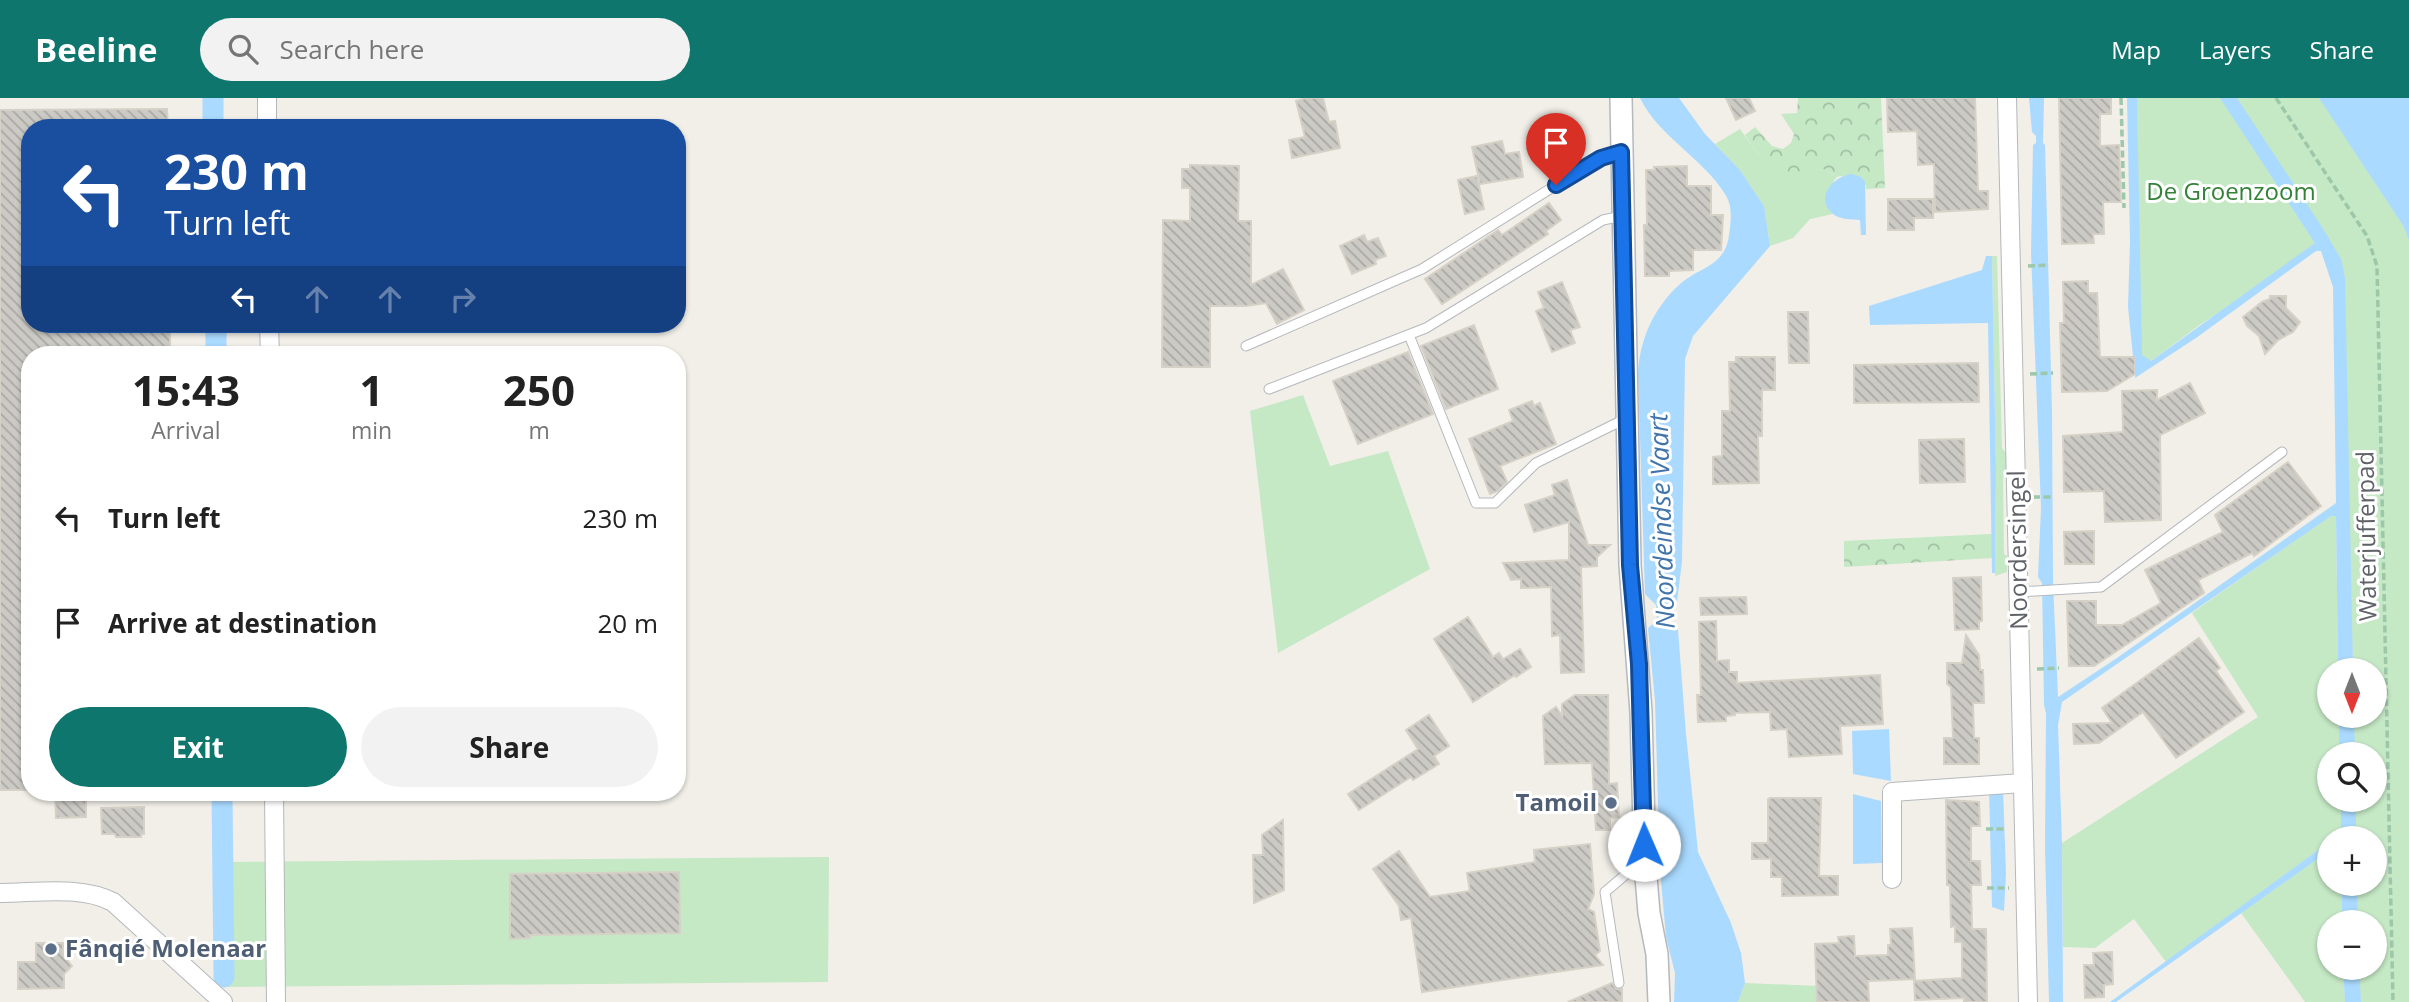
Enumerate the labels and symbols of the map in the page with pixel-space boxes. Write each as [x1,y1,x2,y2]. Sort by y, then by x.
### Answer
pin [1526,113,1586,185]
park label: De Groenzoom [2146,174,2316,207]
water label: Noordeindse Vaart [1639,411,1683,630]
street label: Waterjufferpad [2348,451,2383,621]
street label: Noordersingel [1999,470,2034,630]
north arrow [2317,658,2387,728]
place label: Tamoil [1516,785,1597,818]
marker: Tamoil [1603,795,1619,811]
position arrow [1607,808,1681,882]
place label: Fânqié Molenaar [65,931,266,964]
marker: Fânqié Molenaar [43,941,59,957]

